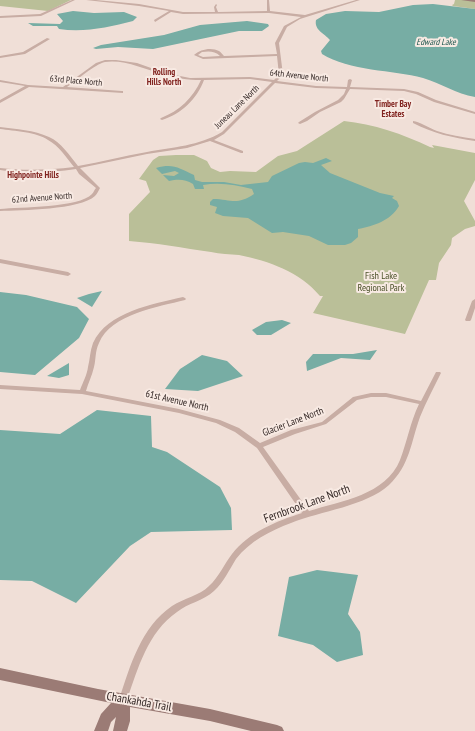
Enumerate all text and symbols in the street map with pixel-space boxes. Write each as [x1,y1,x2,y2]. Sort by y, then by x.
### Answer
water label: Edward Lake [416,37,456,47]
district label: Rolling Hills North [147,67,181,88]
street label: 64th Avenue North [269,68,329,84]
street label: 63rd Place North [49,73,103,89]
street label: Juneau Lane North [212,83,262,131]
district label: Timber Bay Estates [375,99,411,120]
district label: Highpointe Hills [7,170,59,180]
street label: 62nd Avenue North [12,191,72,205]
park label: Fish Lake Regional Park [358,270,404,294]
street label: 61st Avenue North [144,388,210,414]
street label: Glacier Lane North [261,405,325,439]
street label: Fernbrook Lane North [262,482,352,526]
street label: Chankahda Trail [105,689,173,715]

